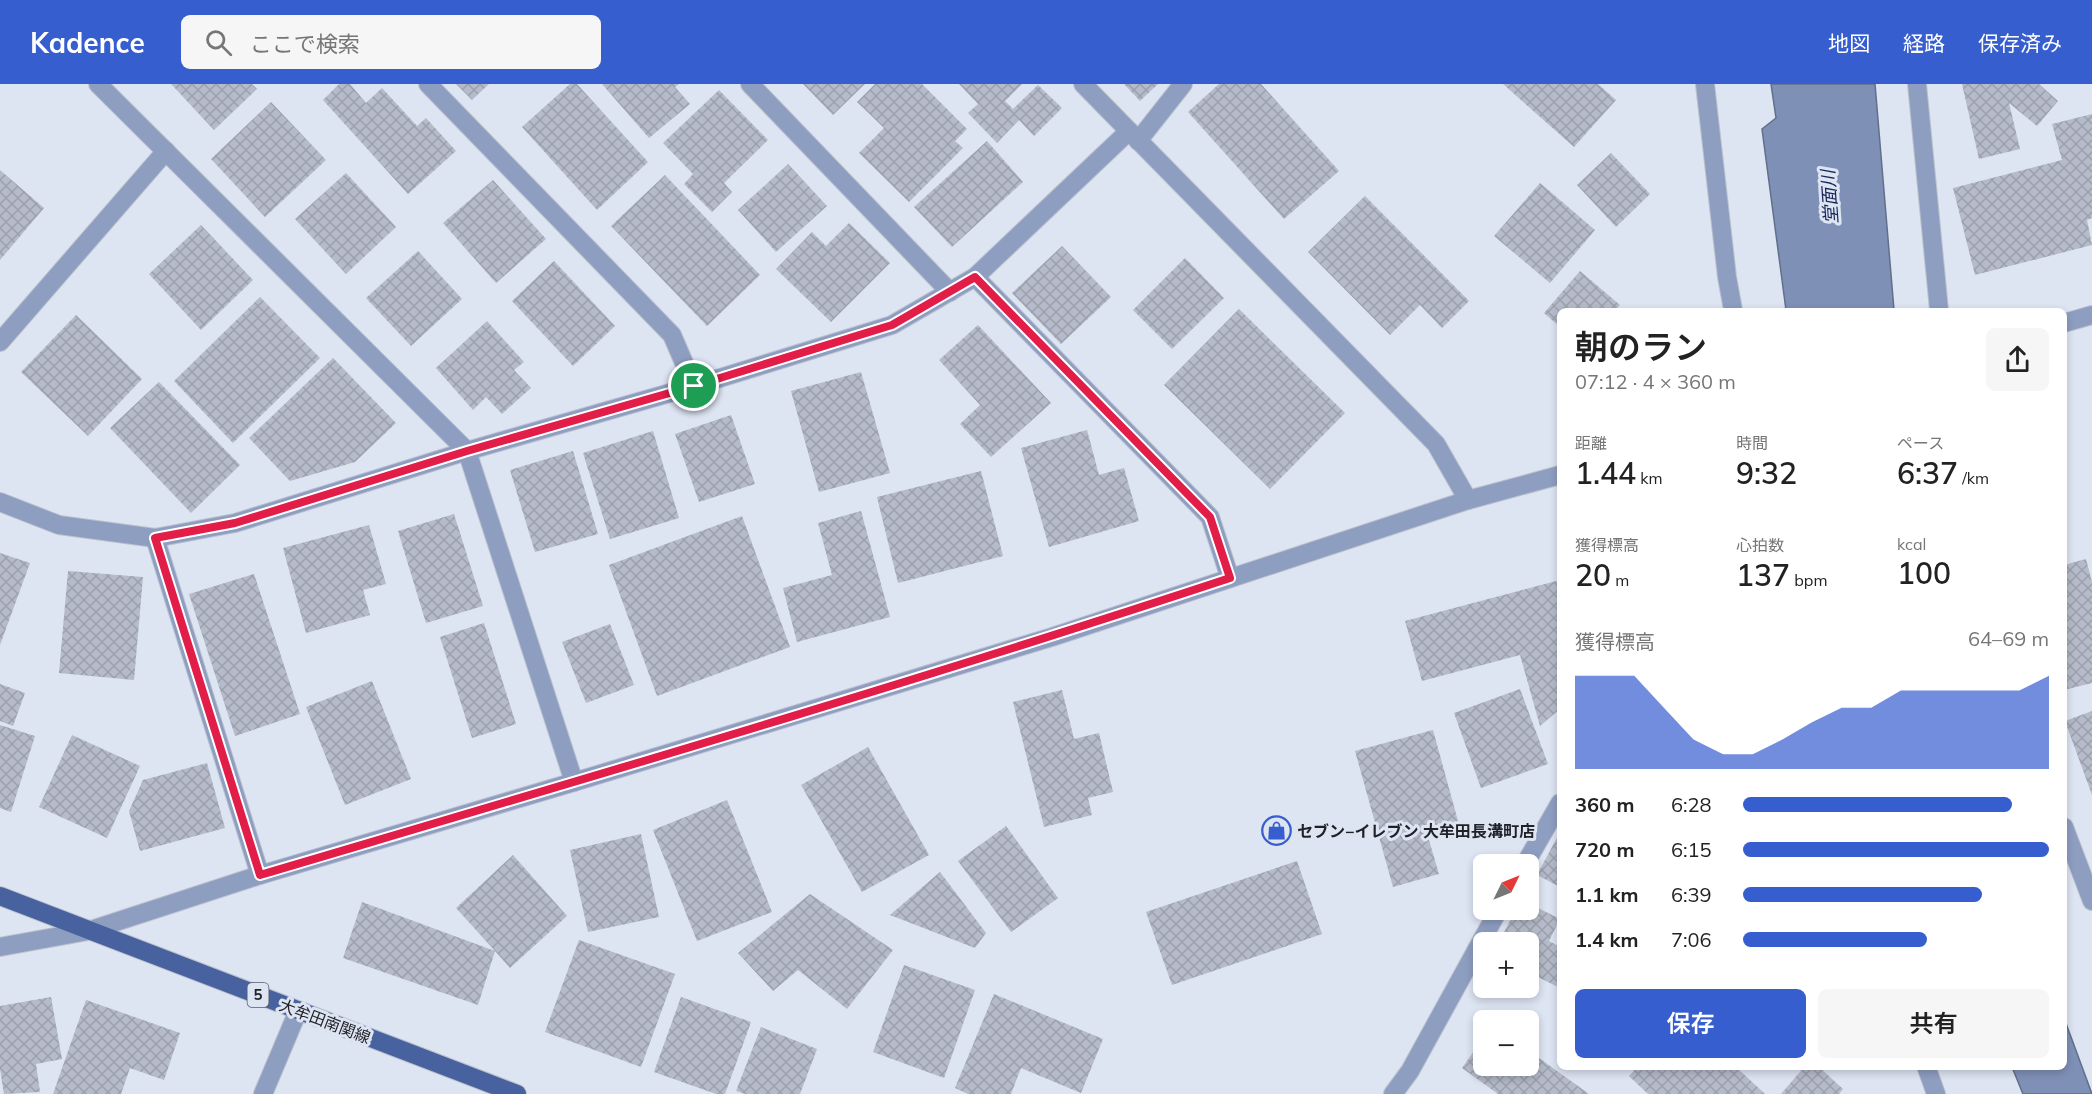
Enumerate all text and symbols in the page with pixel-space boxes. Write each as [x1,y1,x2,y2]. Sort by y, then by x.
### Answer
search box [181,15,601,69]
text: Kadence [30,25,145,60]
icon: search [202,26,235,59]
text: ここで検索 [250,30,360,58]
text: 地図 [1828,30,1870,56]
text: 経路 [1903,30,1945,56]
text: 保存済み [1978,30,2062,56]
water label: 堂面川 [1816,167,1843,225]
text: 朝のラン [1575,326,1707,367]
button: share [1986,328,2049,391]
pin [668,360,719,411]
icon: arrive [677,369,710,402]
text: 07:12 · 4 × 360 m [1575,369,1736,394]
text: 距離 [1575,433,1607,453]
text: 時間 [1736,433,1768,453]
text: ペース [1897,433,1944,453]
text: 1.44 [1575,454,1636,492]
text: 9:32 [1736,454,1797,492]
text: 6:37 [1897,454,1958,492]
text: km [1636,468,1663,488]
text: /km [1958,468,1989,488]
text: kcal [1897,534,1926,554]
text: 獲得標高 [1575,535,1639,555]
text: 心拍数 [1736,535,1784,555]
text: 100 [1897,554,1951,592]
text: 20 [1575,556,1611,594]
text: 137 [1736,556,1790,594]
text: m [1611,570,1629,590]
text: bpm [1790,570,1827,590]
text: 64–69 m [1968,626,2049,651]
text: 獲得標高 [1575,629,1655,654]
text: 360 m [1575,792,1634,817]
text: 6:28 [1671,792,1712,817]
shop icon: セブン−イレブン 大牟田長溝町店 [1260,815,1292,847]
place label: セブン−イレブン 大牟田長溝町店 [1297,821,1535,841]
text: 720 m [1575,837,1634,862]
text: 6:15 [1671,837,1712,862]
north arrow [1473,854,1539,920]
map controls [1473,854,1539,1076]
text: 1.1 km [1575,882,1638,907]
text: 6:39 [1671,882,1712,907]
text: 1.4 km [1575,927,1638,952]
text: 7:06 [1671,927,1712,952]
button: + [1473,932,1539,998]
road number: 5 [248,983,268,1007]
button: 保存 [1575,989,1806,1058]
button: 共有 [1818,989,2049,1058]
street label: 大牟田南関線 [277,994,373,1048]
button: − [1473,1010,1539,1076]

